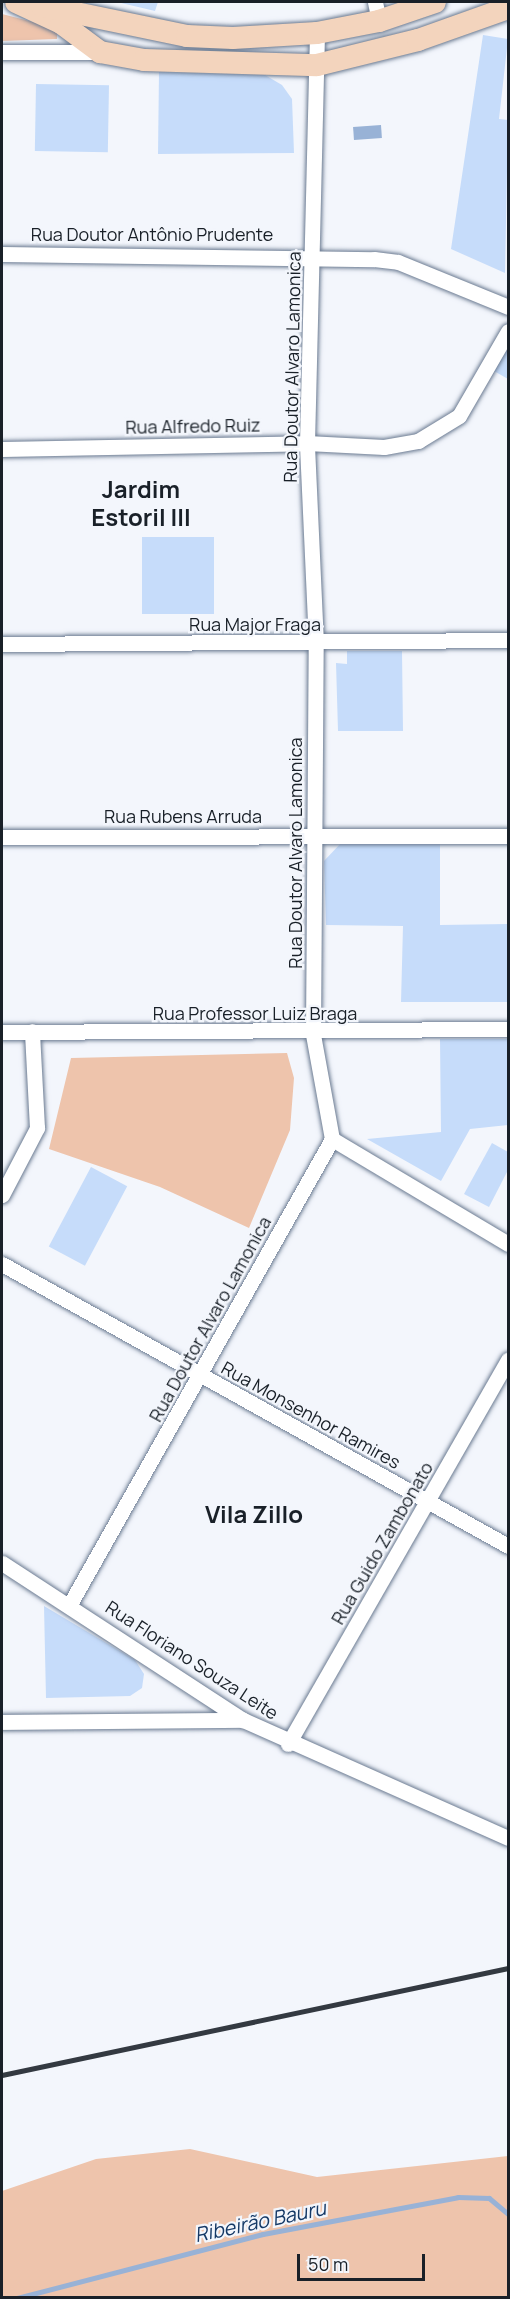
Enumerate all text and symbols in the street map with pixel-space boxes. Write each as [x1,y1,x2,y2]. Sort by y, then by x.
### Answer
street label: Rua Doutor Antônio Prudente [31,223,273,245]
street label: Rua Doutor Alvaro Lamonica [279,251,305,483]
street label: Rua Alfredo Ruiz [125,414,261,438]
district label: Jardim Estoril III [91,475,191,531]
street label: Rua Major Fraga [189,613,321,635]
street label: Rua Doutor Alvaro Lamonica [284,737,306,969]
street label: Rua Rubens Arruda [104,805,262,827]
street label: Rua Professor Luiz Braga [153,1002,357,1024]
street label: Rua Doutor Alvaro Lamonica [144,1213,276,1425]
street label: Rua Monsenhor Ramires [218,1357,404,1473]
street label: Rua Guido Zambonato [327,1458,437,1628]
district label: Vila Zillo [205,1500,303,1528]
street label: Rua Floriano Souza Leite [102,1596,282,1724]
water label: Ribeirão Bauru [192,2195,328,2247]
scale bar [300,2242,428,2280]
text: 50 m [308,2252,348,2276]

